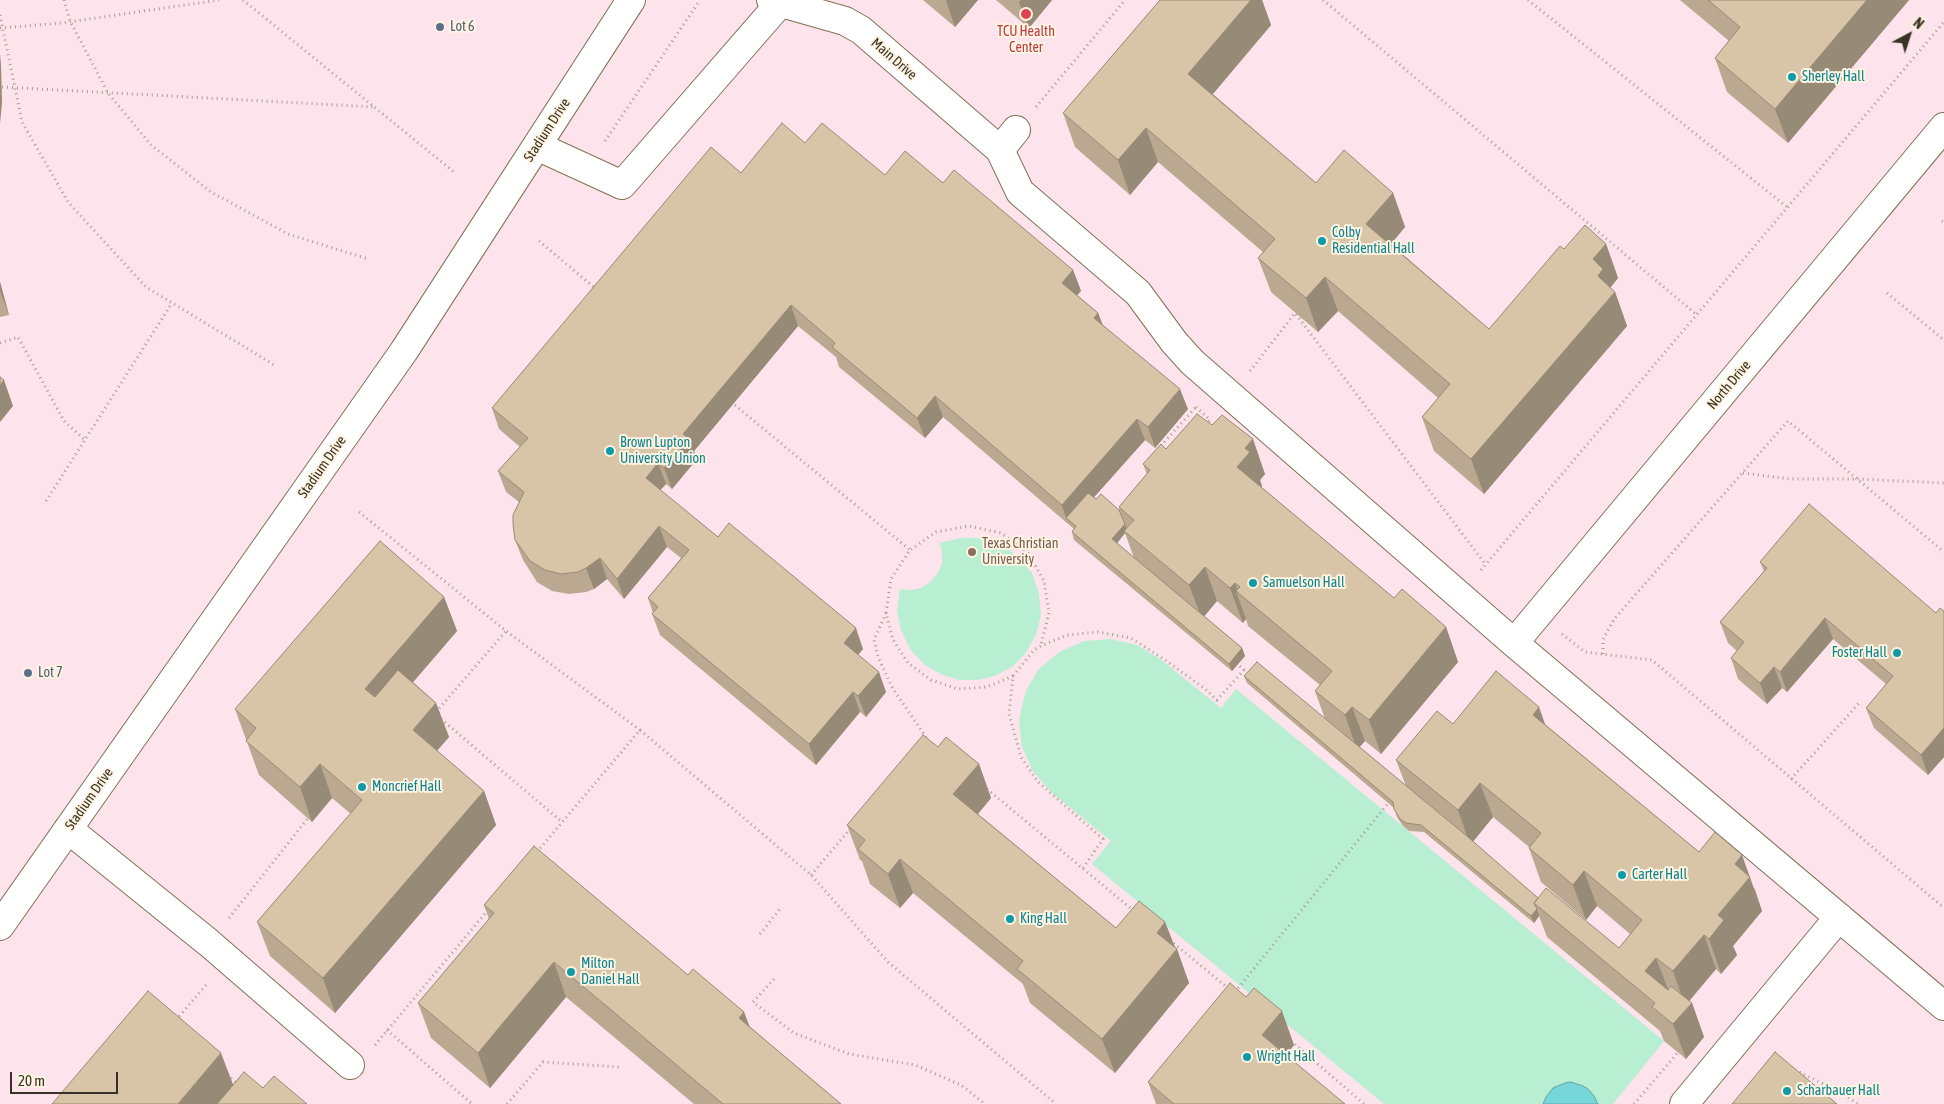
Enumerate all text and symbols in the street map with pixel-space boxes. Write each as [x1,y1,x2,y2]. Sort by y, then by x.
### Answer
marker: TCU Health Center [1019,7,1033,21]
north arrow [1884,10,1934,60]
text: N [1910,15,1927,32]
place label: Lot 6 [450,19,475,35]
marker: Lot 6 [434,21,446,33]
place label: TCU Health Center [997,24,1055,56]
street label: Main Drive [868,35,920,83]
place label: Sherley Hall [1802,69,1865,85]
marker: Sherley Hall [1786,71,1798,83]
street label: Stadium Drive [520,95,574,165]
place label: Colby Residential Hall [1332,225,1415,258]
marker: Colby Residential Hall [1316,235,1328,247]
street label: North Drive [1704,357,1754,413]
street label: Stadium Drive [294,433,350,501]
place label: Brown Lupton University Union [620,435,706,468]
marker: Brown Lupton University Union [604,445,616,457]
place label: Texas Christian University [982,536,1058,568]
marker: Texas Christian University [966,546,978,558]
place label: Samuelson Hall [1263,575,1345,591]
marker: Samuelson Hall [1247,577,1259,589]
place label: Foster Hall [1832,645,1887,661]
marker: Foster Hall [1891,647,1903,659]
place label: Lot 7 [38,665,63,681]
marker: Lot 7 [22,667,34,679]
street label: Stadium Drive [61,765,117,833]
place label: Moncrief Hall [372,779,441,795]
marker: Moncrief Hall [356,781,368,793]
place label: Carter Hall [1632,867,1687,883]
marker: Carter Hall [1616,869,1628,881]
place label: King Hall [1020,911,1067,927]
marker: King Hall [1004,913,1016,925]
place label: Milton Daniel Hall [581,956,639,989]
marker: Milton Daniel Hall [565,966,577,978]
place label: Wright Hall [1257,1049,1315,1065]
marker: Wright Hall [1241,1051,1253,1063]
scale bar [12,1062,120,1094]
text: 20 m [18,1072,45,1089]
place label: Scharbauer Hall [1797,1083,1880,1099]
marker: Scharbauer Hall [1781,1085,1793,1097]

